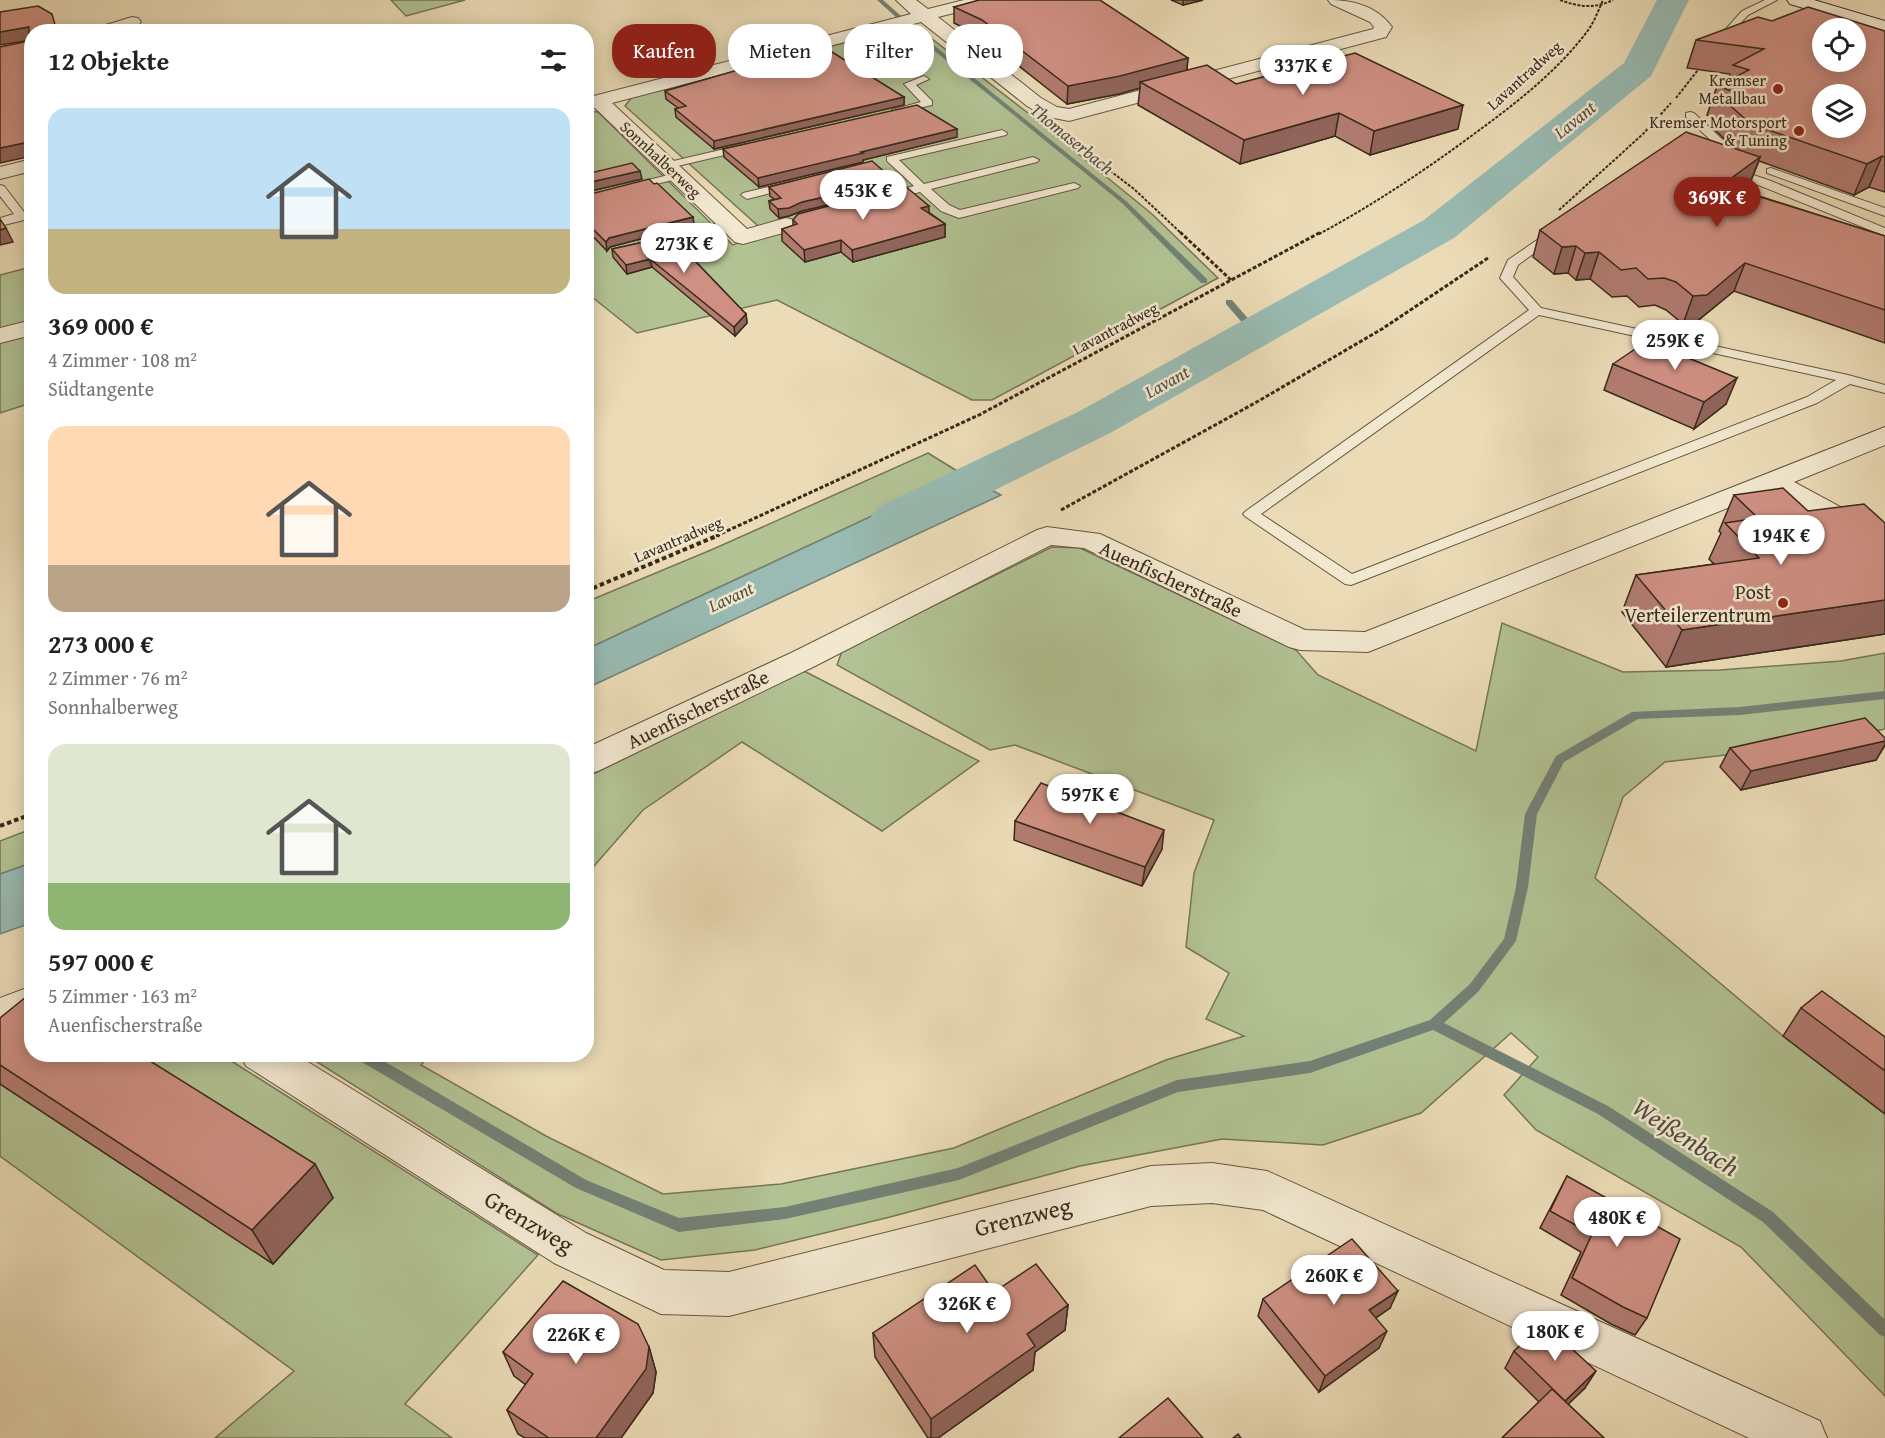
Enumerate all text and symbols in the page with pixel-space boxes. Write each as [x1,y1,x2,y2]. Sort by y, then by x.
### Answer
map controls [1812,18,1866,138]
button: locate [1812,18,1866,72]
chip: Kaufen [612,24,716,78]
chip: Mieten [728,24,832,78]
chip: Filter [844,24,934,78]
chip: Neu [946,24,1023,78]
street label: Lavantradweg [1481,35,1567,115]
text: 12 Objekte [48,41,169,80]
icon: filters [537,44,570,77]
pin: 337K € [1254,45,1352,96]
text: 337K € [1274,50,1332,79]
place label: Kremser Metallbau [1699,68,1766,110]
marker: Kremser Metallbau [1771,82,1785,96]
button: layers [1812,84,1866,138]
water label: Lavant [1547,94,1602,146]
water label: Thomaserbach [1024,96,1120,181]
place label: Kremser Motorsport & Tuning [1650,110,1787,152]
street label: Sonnhalberweg [615,115,707,203]
marker: Kremser Motorsport & Tuning [1792,124,1806,138]
icon: home [255,147,363,255]
pin: 453K € [814,170,912,221]
text: 453K € [834,175,892,204]
pin: 369K € [1668,177,1766,228]
text: 369K € [1688,182,1746,211]
pin: 273K € [635,223,733,274]
text: 273K € [655,228,713,257]
street label: Lavantradweg [1068,295,1162,361]
text: 369 000 € [48,306,154,345]
pin: 259K € [1626,320,1724,371]
text: 259K € [1646,325,1704,354]
text: 4 Zimmer · 108 m² [48,345,197,374]
water label: Lavant [1139,358,1194,405]
text: Südtangente [48,374,154,403]
icon: home [255,465,363,573]
street label: Lavantradweg [630,510,726,568]
pin: 194K € [1732,515,1830,566]
text: 194K € [1752,520,1810,549]
street label: Auenfischerstraße [1095,533,1247,624]
water label: Lavant [703,574,758,619]
place label: Post Verteilerzentrum [1624,577,1772,629]
marker: Post Verteilerzentrum [1776,596,1790,610]
text: 273 000 € [48,624,154,663]
street label: Auenfischerstraße [622,662,774,755]
text: 2 Zimmer · 76 m² [48,663,187,692]
text: Sonnhalberweg [48,692,178,721]
pin: 597K € [1041,774,1139,825]
text: 597K € [1061,779,1119,808]
icon: home [255,783,363,891]
text: 597 000 € [48,942,154,981]
text: 5 Zimmer · 163 m² [48,981,197,1010]
text: Auenfischerstraße [48,1010,203,1039]
water label: Weißenbach [1625,1087,1748,1186]
street label: Grenzweg [478,1181,581,1262]
street label: Grenzweg [971,1188,1075,1245]
pin: 480K € [1568,1197,1666,1248]
text: 480K € [1588,1202,1646,1231]
pin: 260K € [1285,1255,1383,1306]
text: 260K € [1305,1260,1363,1289]
pin: 326K € [918,1283,1016,1334]
text: 326K € [938,1288,996,1317]
pin: 180K € [1506,1311,1604,1362]
pin: 226K € [527,1314,625,1365]
text: 180K € [1526,1316,1584,1345]
text: 226K € [547,1319,605,1348]

